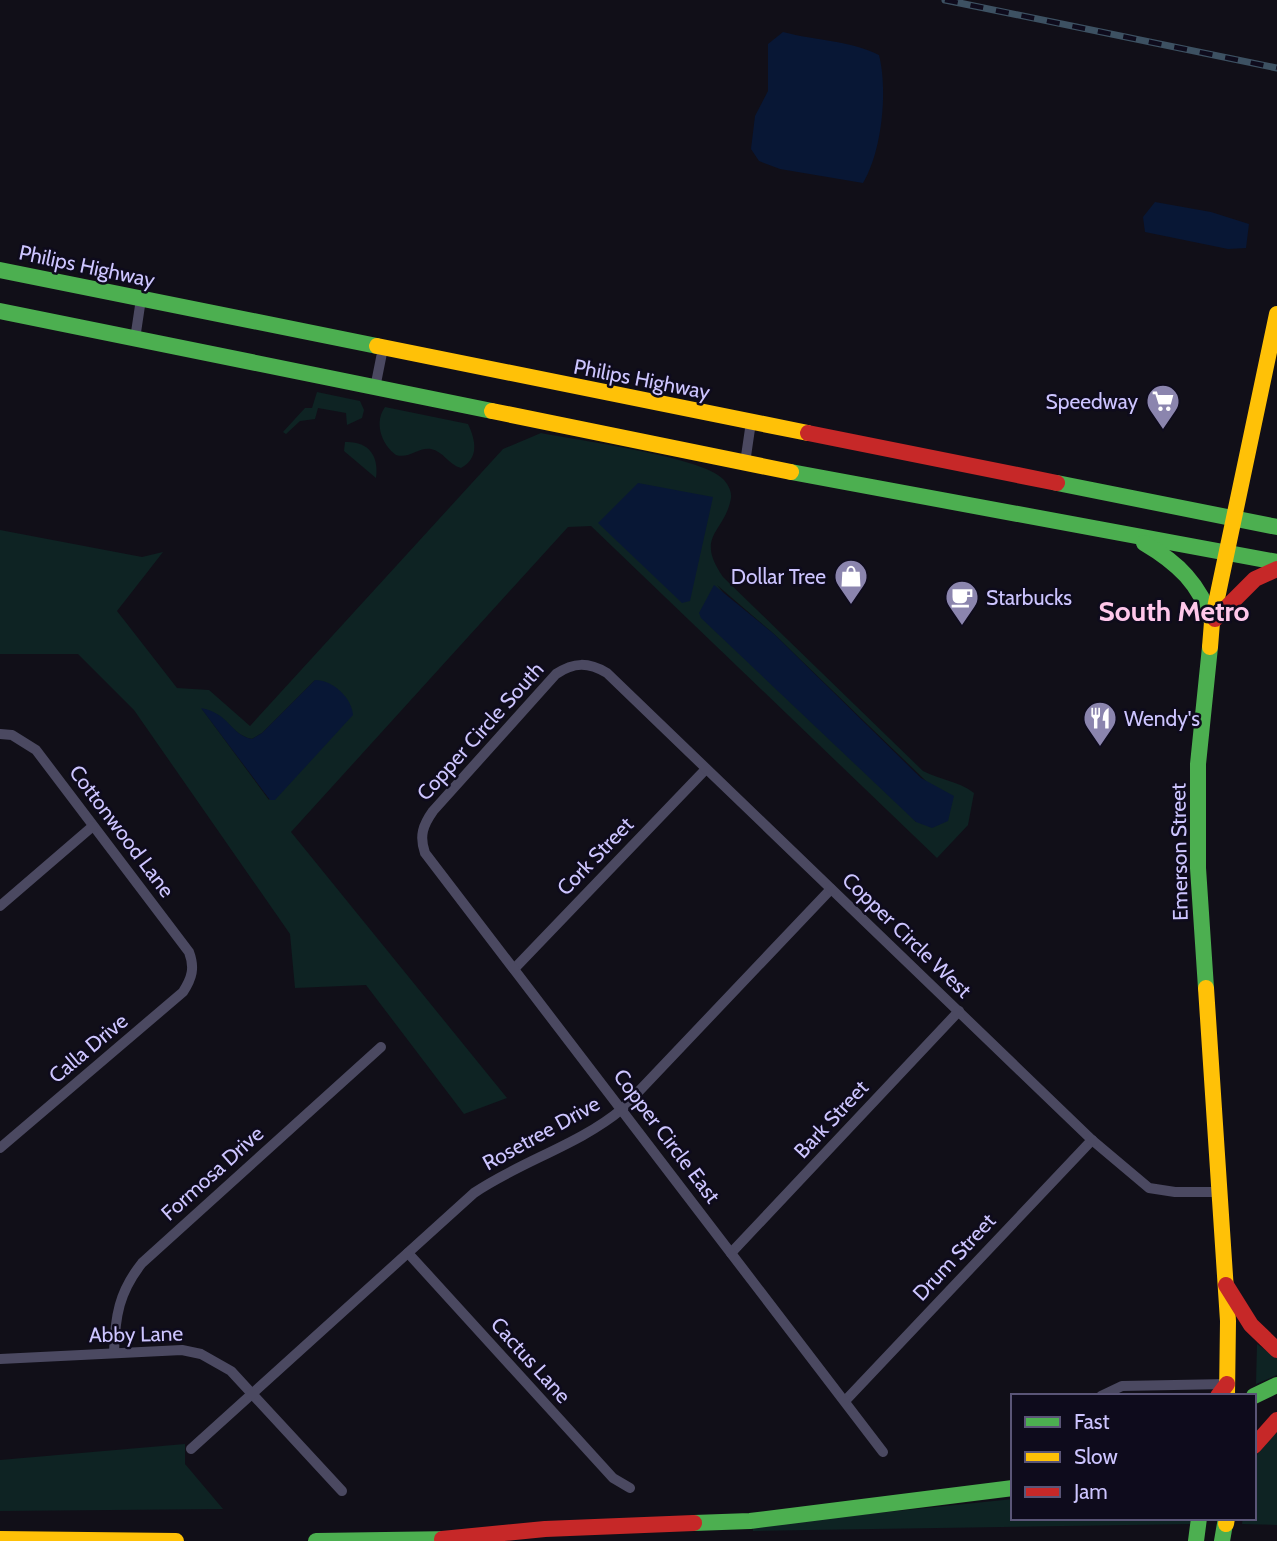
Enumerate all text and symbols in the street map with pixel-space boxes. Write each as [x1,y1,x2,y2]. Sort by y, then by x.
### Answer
street label: Philips Highway [17,239,158,293]
street label: Philips Highway [572,354,713,405]
supermarket icon: Speedway [1144,382,1182,431]
place label: Speedway [1046,389,1138,414]
shop icon: Dollar Tree [832,557,870,606]
place label: Dollar Tree [731,564,826,589]
cafe icon: Starbucks [943,578,981,627]
place label: Starbucks [986,585,1072,610]
district label: South Metro [1099,594,1250,628]
street label: Copper Circle South [411,657,549,805]
restaurant icon: Wendy's [1081,699,1119,748]
place label: Wendy's [1124,706,1200,731]
street label: Cottonwood Lane [64,760,180,902]
street label: Emerson Street [1165,783,1193,921]
street label: Cork Street [552,812,638,900]
street label: Copper Circle West [837,867,977,1003]
street label: Calla Drive [44,1008,133,1088]
street label: Copper Circle East [608,1064,726,1208]
street label: Bark Street [789,1075,873,1163]
street label: Rosetree Drive [478,1090,604,1175]
street label: Formosa Drive [156,1120,268,1225]
street label: Drum Street [907,1208,1001,1306]
street label: Cactus Lane [486,1312,576,1408]
street label: Abby Lane [89,1321,184,1347]
legend [1011,1394,1256,1520]
text: Fast [1074,1409,1110,1434]
text: Slow [1074,1444,1118,1469]
text: Jam [1073,1479,1108,1504]

